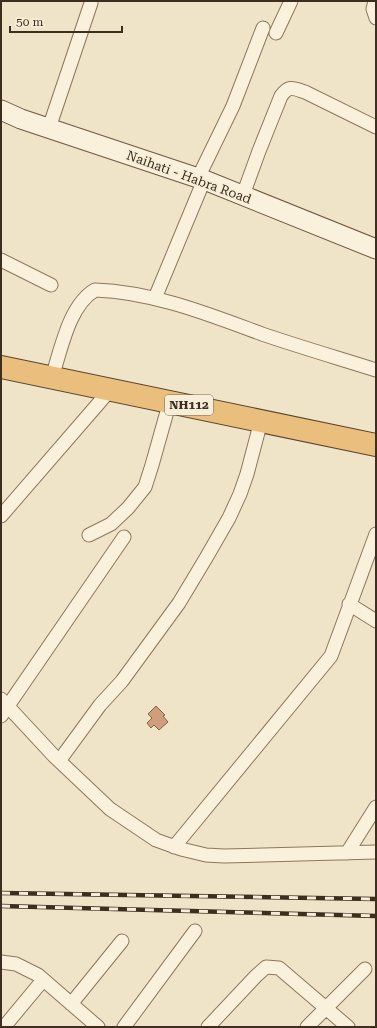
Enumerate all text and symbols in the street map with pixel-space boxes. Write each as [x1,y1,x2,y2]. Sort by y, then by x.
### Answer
scale bar [10,8,122,34]
text: 50 m [16,15,43,29]
street label: Naihati - Habra Road [125,147,254,207]
road number: NH112 [165,395,213,415]

